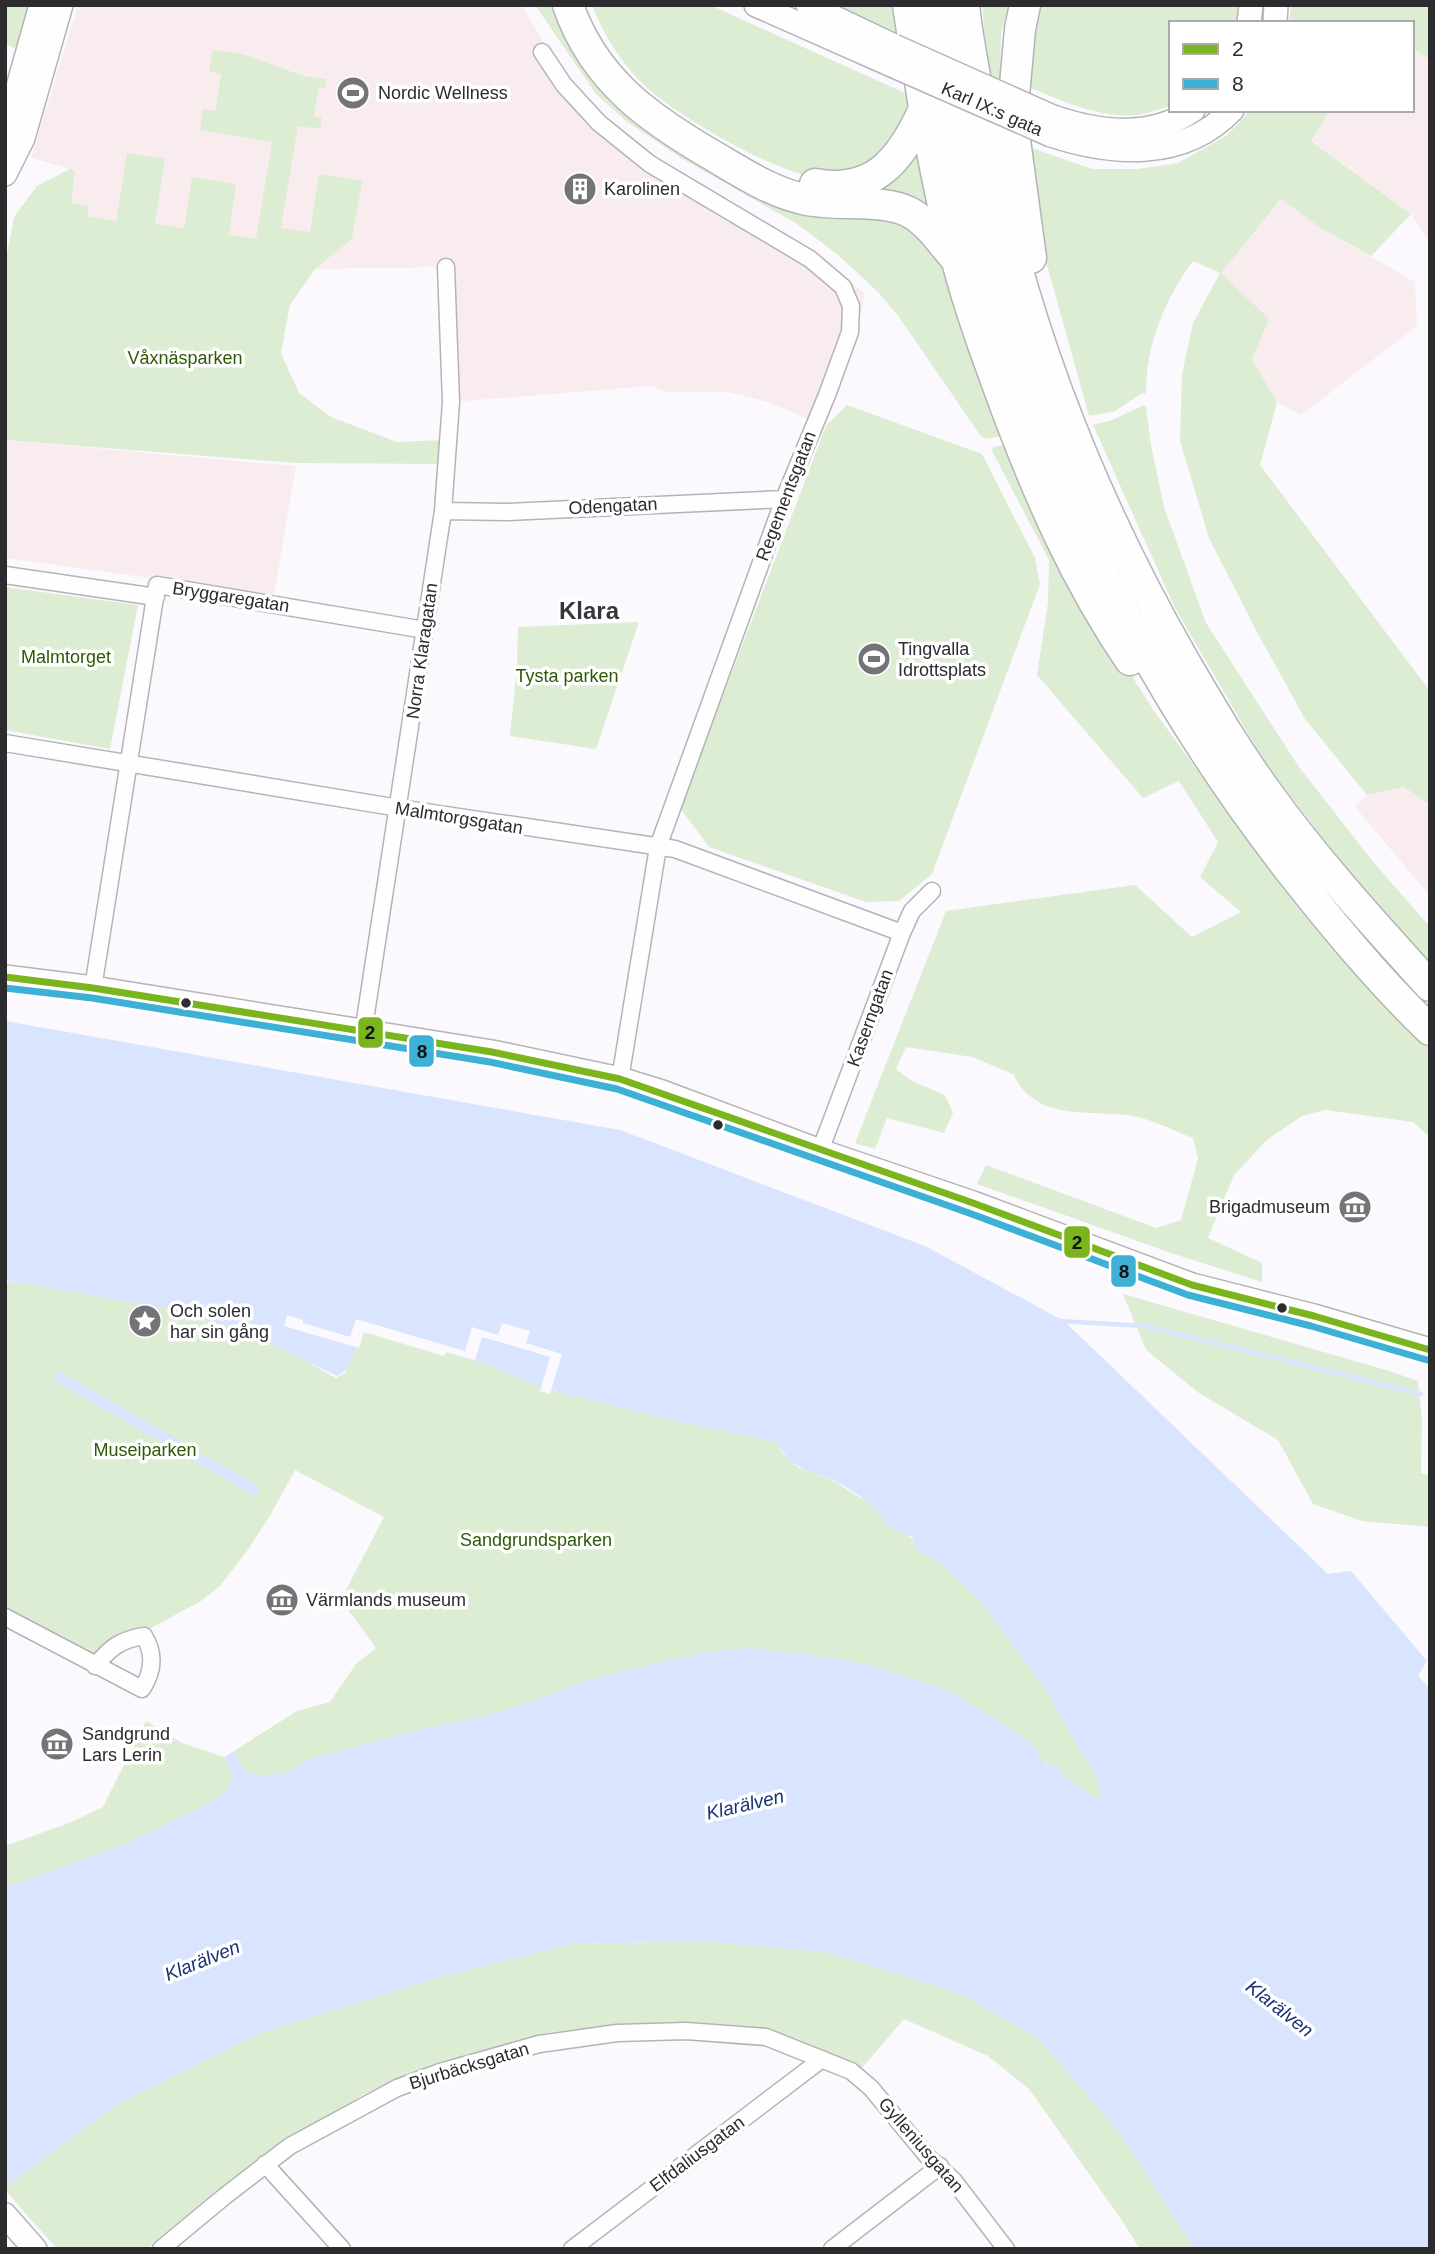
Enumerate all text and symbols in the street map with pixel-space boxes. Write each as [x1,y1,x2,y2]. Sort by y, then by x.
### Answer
legend [1169,21,1414,112]
text: 2 [1232,37,1244,60]
text: 8 [1232,72,1244,95]
sports icon: Nordic Wellness [334,74,372,112]
street label: Karl IX:s gata [938,78,1046,140]
place label: Nordic Wellness [378,83,508,103]
building icon: Karolinen [561,170,599,208]
place label: Karolinen [604,179,680,199]
park label: Våxnäsparken [127,348,243,368]
street label: Regementsgatan [752,428,820,564]
street label: Odengatan [568,494,658,518]
street label: Bryggaregatan [171,578,291,616]
street label: Norra Klaragatan [403,582,441,720]
district label: Klara [559,597,620,624]
place label: Tingvalla Idrottsplats [898,639,986,680]
sports icon: Tingvalla Idrottsplats [855,640,893,678]
park label: Malmtorget [21,647,111,667]
park label: Tysta parken [515,666,619,686]
street label: Malmtorgsgatan [394,798,524,838]
street label: Kaserngatan [843,967,897,1069]
unlabelled marker [179,996,193,1010]
line badge: 2 [357,1016,384,1049]
text: 2 [365,1022,375,1043]
line badge: 8 [408,1034,435,1068]
text: 8 [417,1041,427,1062]
unlabelled marker [711,1118,725,1132]
museum icon: Brigadmuseum [1336,1188,1374,1226]
place label: Brigadmuseum [1209,1197,1330,1217]
line badge: 2 [1063,1225,1091,1259]
text: 2 [1072,1232,1082,1253]
line badge: 8 [1110,1254,1137,1288]
text: 8 [1119,1261,1129,1282]
place label: Och solen har sin gång [170,1301,269,1342]
unlabelled marker [1275,1301,1289,1315]
place icon: Och solen har sin gång [126,1302,164,1340]
park label: Museiparken [93,1440,197,1460]
park label: Sandgrundsparken [460,1530,612,1550]
museum icon: Värmlands museum [263,1581,301,1619]
place label: Värmlands museum [306,1590,466,1610]
place label: Sandgrund Lars Lerin [82,1724,170,1765]
museum icon: Sandgrund Lars Lerin [38,1725,76,1763]
water label: Klarälven [704,1785,786,1824]
water label: Klarälven [162,1936,243,1985]
water label: Klarälven [1242,1976,1317,2041]
street label: Bjurbäcksgatan [407,2038,531,2094]
street label: Gylleniusgatan [874,2094,968,2196]
street label: Elfdaliusgatan [646,2112,748,2196]

